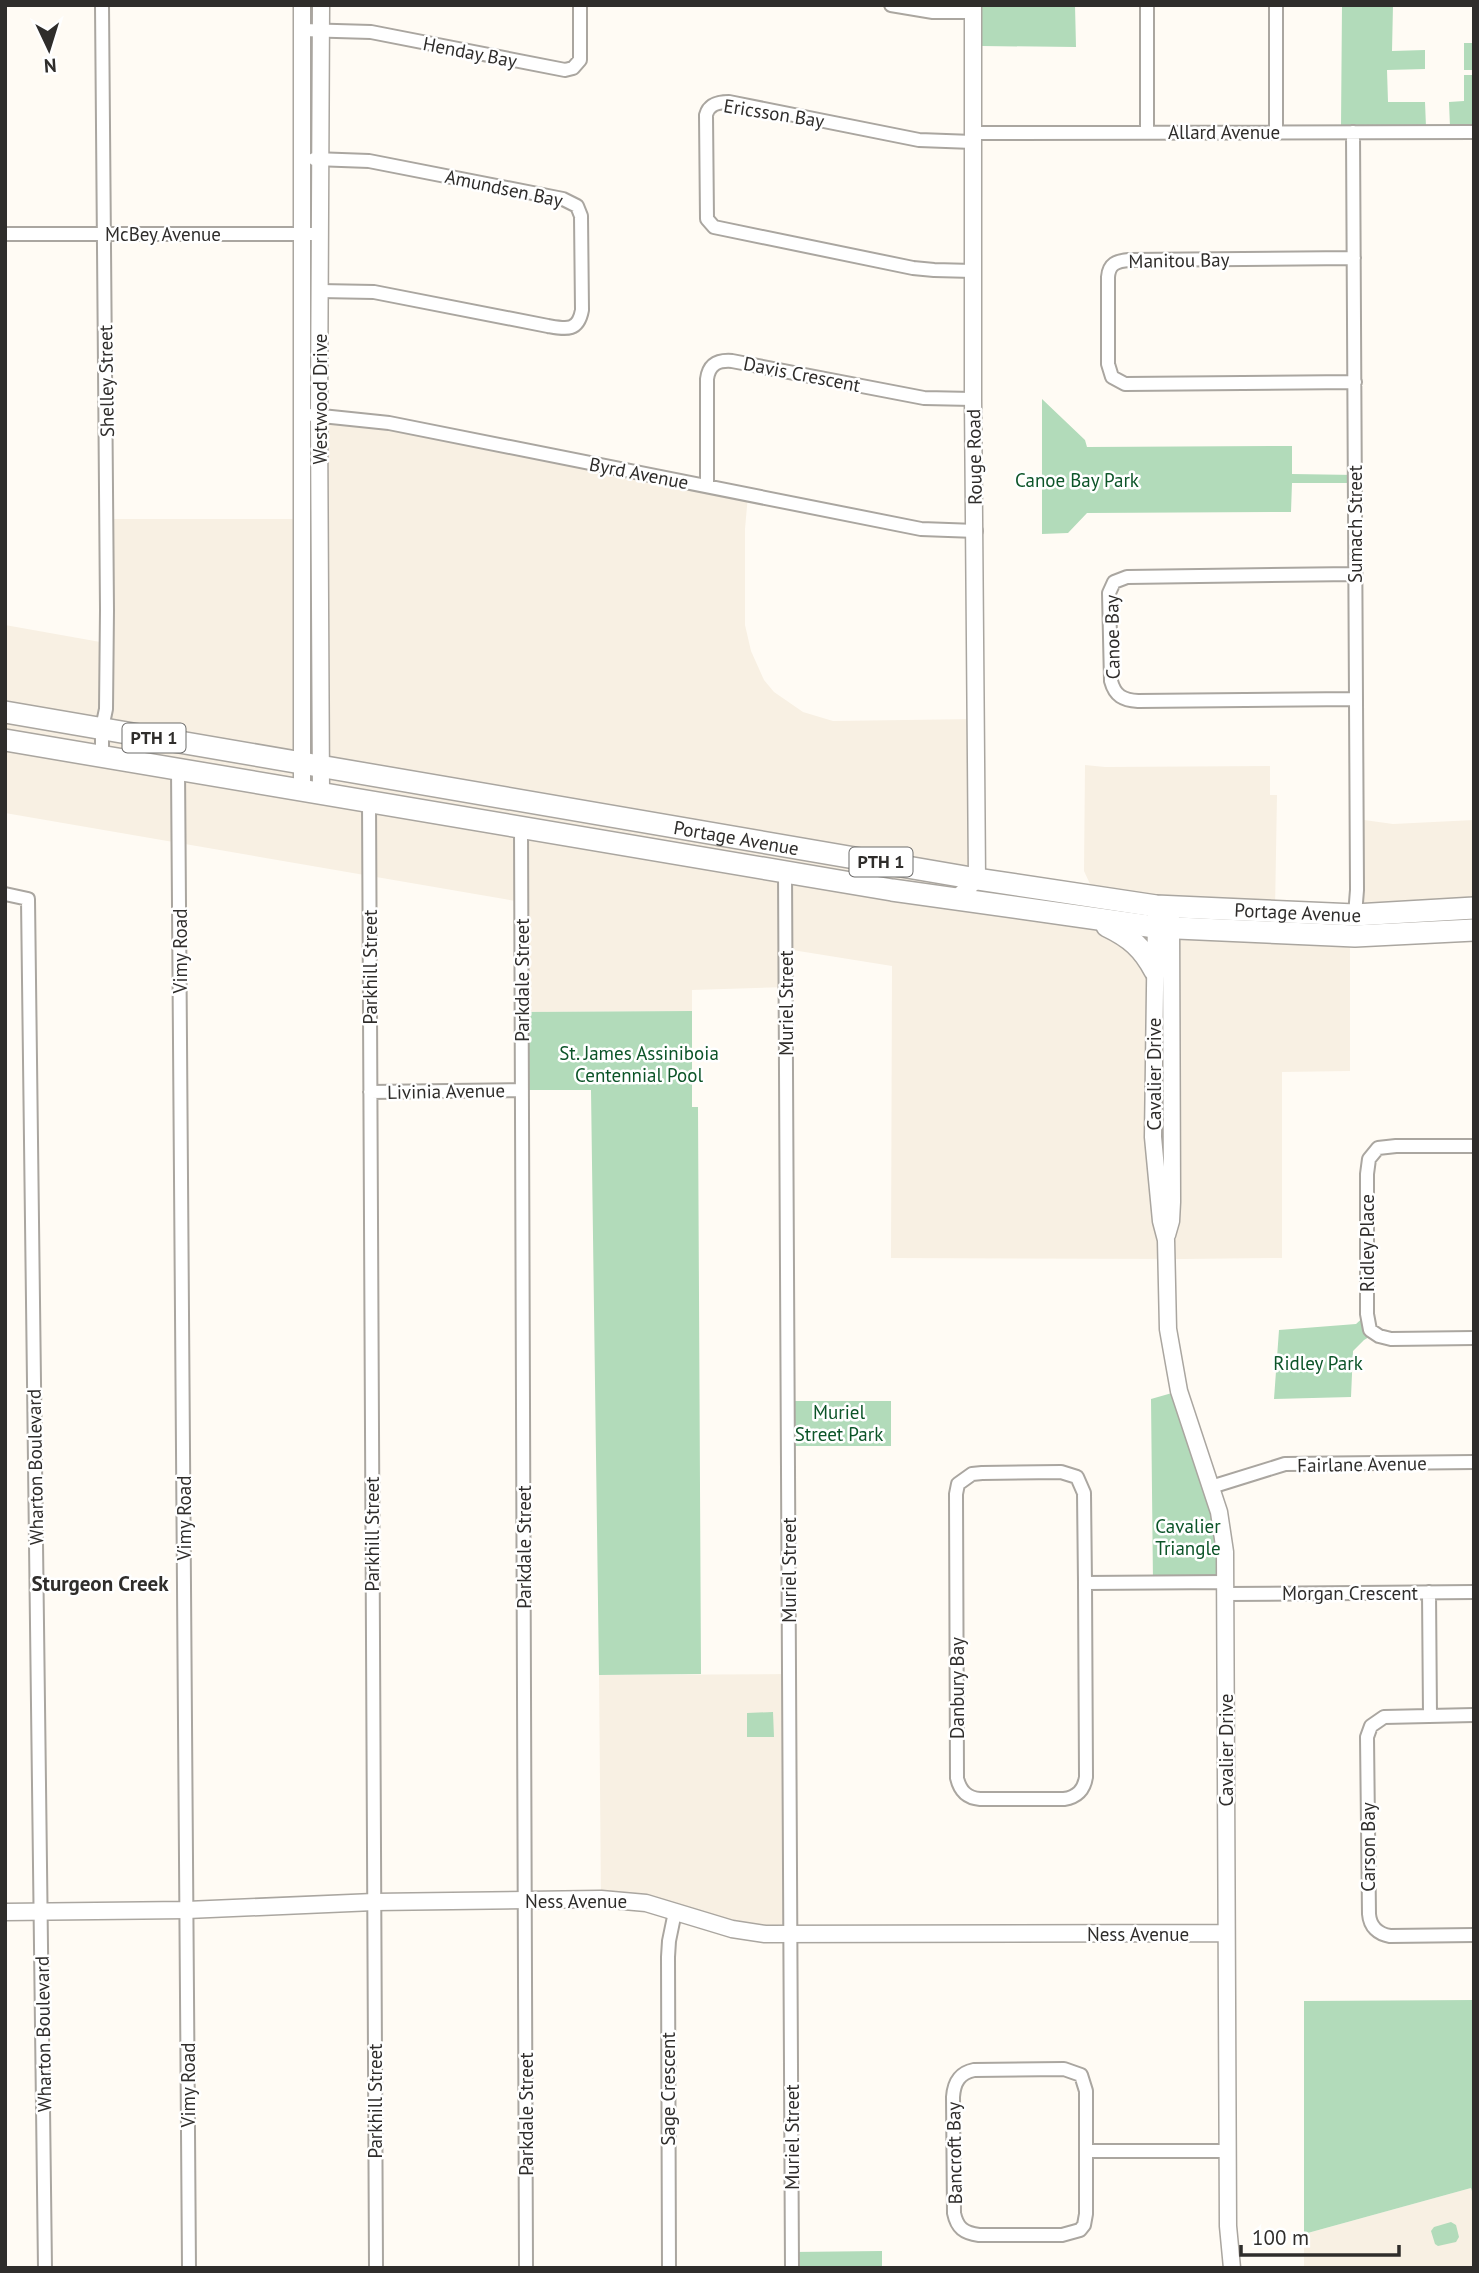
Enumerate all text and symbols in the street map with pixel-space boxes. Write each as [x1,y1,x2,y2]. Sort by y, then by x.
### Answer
north arrow [14,14,84,84]
street label: Henday Bay [421,31,519,73]
text: N [43,54,57,78]
street label: Ericsson Bay [722,93,826,133]
street label: Allard Avenue [1168,120,1280,144]
street label: Amundsen Bay [443,164,565,212]
street label: McBey Avenue [105,222,221,246]
street label: Manitou Bay [1128,247,1230,273]
street label: Shelley Street [93,324,119,437]
street label: Westwood Drive [308,333,332,465]
street label: Davis Crescent [742,351,863,397]
street label: Rouge Road [961,409,987,505]
street label: Byrd Avenue [587,452,691,494]
street label: Sumach Street [1343,465,1367,583]
park label: Canoe Bay Park [1015,468,1139,492]
street label: Canoe Bay [1099,594,1125,680]
road number: PTH 1 [122,724,186,752]
street label: Portage Avenue [672,815,801,860]
road number: PTH 1 [850,848,912,876]
street label: Portage Avenue [1234,898,1362,927]
street label: Vimy Road [168,909,192,994]
street label: Parkhill Street [358,909,382,1025]
street label: Parkdale Street [510,918,534,1042]
street label: Muriel Street [774,950,798,1056]
street label: Cavalier Drive [1142,1018,1166,1130]
park label: St. James Assiniboia Centennial Pool [559,1041,719,1087]
street label: Livinia Avenue [387,1078,505,1104]
street label: Ridley Place [1355,1194,1379,1292]
park label: Ridley Park [1273,1351,1363,1375]
street label: Wharton Boulevard [22,1389,48,1545]
park label: Muriel Street Park [795,1400,883,1446]
street label: Fairlane Avenue [1297,1451,1427,1477]
street label: Vimy Road [172,1476,196,1561]
street label: Parkhill Street [360,1476,384,1592]
street label: Parkdale Street [512,1485,536,1609]
park label: Cavalier Triangle [1155,1514,1221,1560]
street label: Muriel Street [777,1517,801,1623]
district label: Sturgeon Creek [31,1570,169,1597]
street label: Morgan Crescent [1282,1581,1419,1605]
street label: Danbury Bay [945,1637,969,1739]
street label: Cavalier Drive [1214,1694,1238,1806]
street label: Carson Bay [1356,1802,1380,1892]
street label: Ness Avenue [525,1889,627,1913]
street label: Ness Avenue [1087,1922,1189,1946]
street label: Wharton Boulevard [30,1956,56,2112]
street label: Sage Crescent [656,2032,680,2146]
street label: Vimy Road [176,2043,200,2128]
street label: Parkhill Street [363,2043,387,2159]
street label: Parkdale Street [514,2052,538,2176]
street label: Muriel Street [780,2084,804,2190]
street label: Bancroft Bay [941,2101,967,2204]
scale bar [1241,2214,1398,2258]
text: 100 m [1252,2224,1309,2251]

